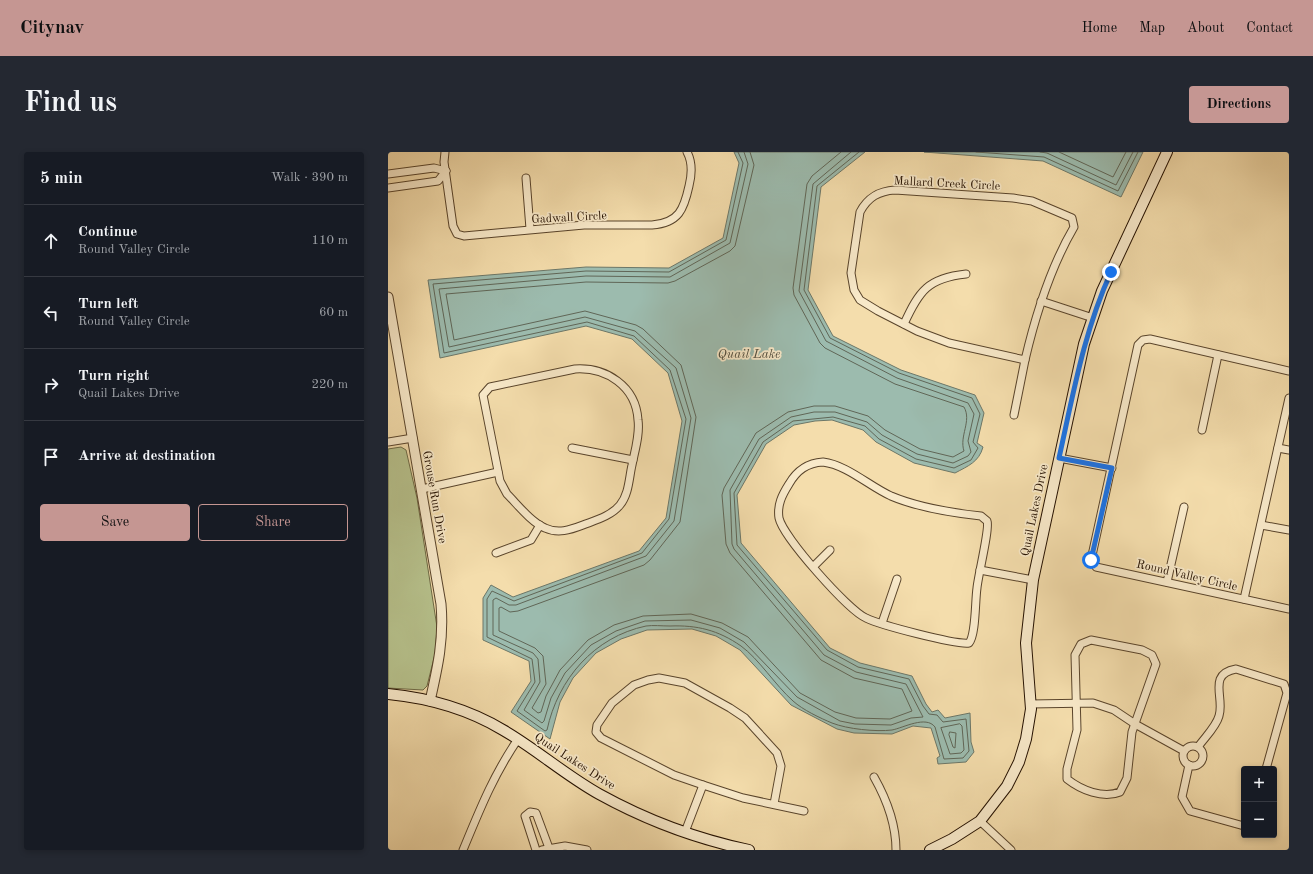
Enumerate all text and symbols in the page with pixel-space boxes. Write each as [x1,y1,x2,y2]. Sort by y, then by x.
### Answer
text: Citynav [20,19,84,38]
text: Home [1082,21,1117,35]
text: Map [1139,21,1165,35]
text: About [1187,21,1224,35]
text: Contact [1246,21,1293,35]
button: Directions [1189,86,1289,123]
text: Find us [24,90,117,118]
text: 5 min [40,170,83,187]
text: Walk · 390 m [271,171,348,184]
street label: Mallard Creek Circle [893,175,1001,193]
street label: Gadwall Circle [531,210,608,226]
text: Continue [78,225,137,240]
icon: ahead [40,230,62,252]
text: 110 m [311,234,348,247]
text: Round Valley Circle [78,243,190,256]
route end [1102,263,1120,281]
text: Turn left [78,297,138,312]
icon: left [40,302,62,324]
text: 60 m [319,306,348,319]
text: Round Valley Circle [78,315,190,328]
water label: Quail Lake [718,348,780,361]
text: Turn right [78,369,149,384]
icon: right [40,374,62,396]
text: 220 m [311,378,348,391]
text: Quail Lakes Drive [78,387,180,400]
icon: arrive [40,446,62,468]
text: Arrive at destination [78,449,216,464]
street label: Grouse Run Drive [420,450,448,545]
street label: Quail Lakes Drive [1019,463,1051,557]
button: Save [40,504,190,541]
button: Share [198,504,348,541]
route start [1082,551,1100,569]
street label: Round Valley Circle [1135,559,1239,594]
street label: Quail Lakes Drive [532,731,617,793]
map controls [1241,766,1277,838]
button: + [1241,766,1277,802]
button: − [1241,802,1277,838]

